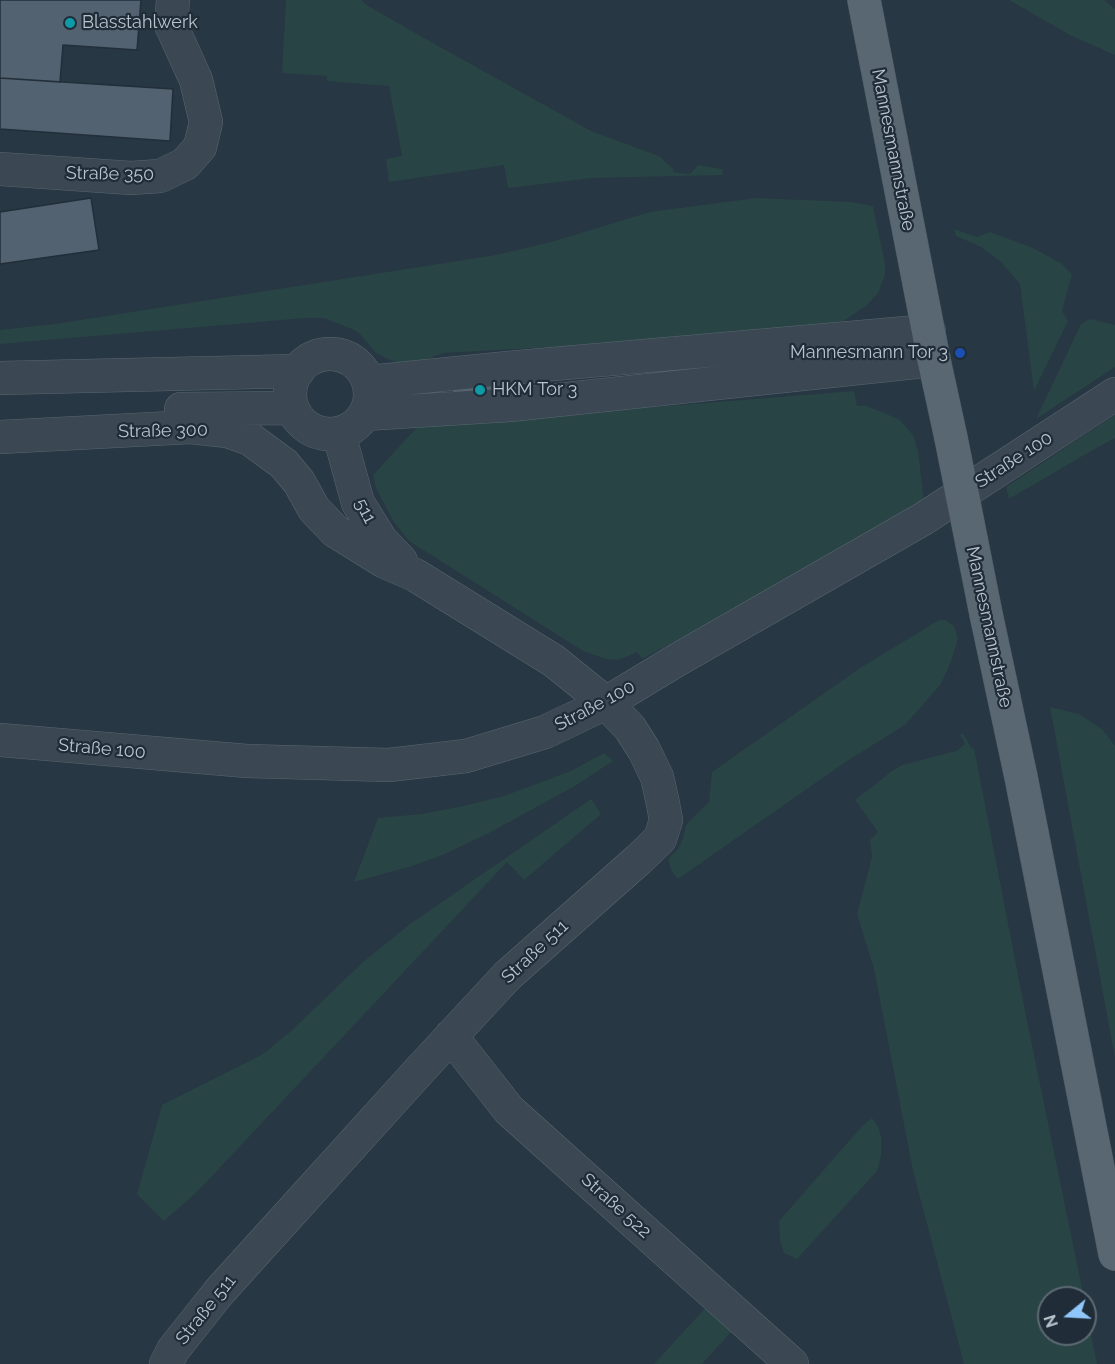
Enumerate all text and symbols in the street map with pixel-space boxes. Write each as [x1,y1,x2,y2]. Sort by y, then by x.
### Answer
place label: Blasstahlwerk [82,12,198,34]
marker: Blasstahlwerk [63,16,77,30]
street label: Mannesmannstraße [867,67,919,233]
street label: Straße 350 [66,162,154,186]
place label: Mannesmann Tor 3 [790,342,948,364]
marker: Mannesmann Tor 3 [953,346,967,360]
place label: HKM Tor 3 [492,379,577,401]
marker: HKM Tor 3 [473,383,487,397]
street label: Straße 300 [118,419,208,443]
street label: Straße 100 [971,427,1057,493]
street label: 511 [350,495,380,527]
street label: Mannesmannstraße [961,544,1017,710]
street label: Straße 100 [551,676,639,736]
street label: Straße 100 [57,734,147,764]
street label: Straße 511 [497,916,573,988]
street label: Straße 522 [577,1169,655,1243]
street label: Straße 511 [171,1271,241,1349]
north arrow [1037,1286,1097,1346]
text: N [1040,1312,1062,1330]

